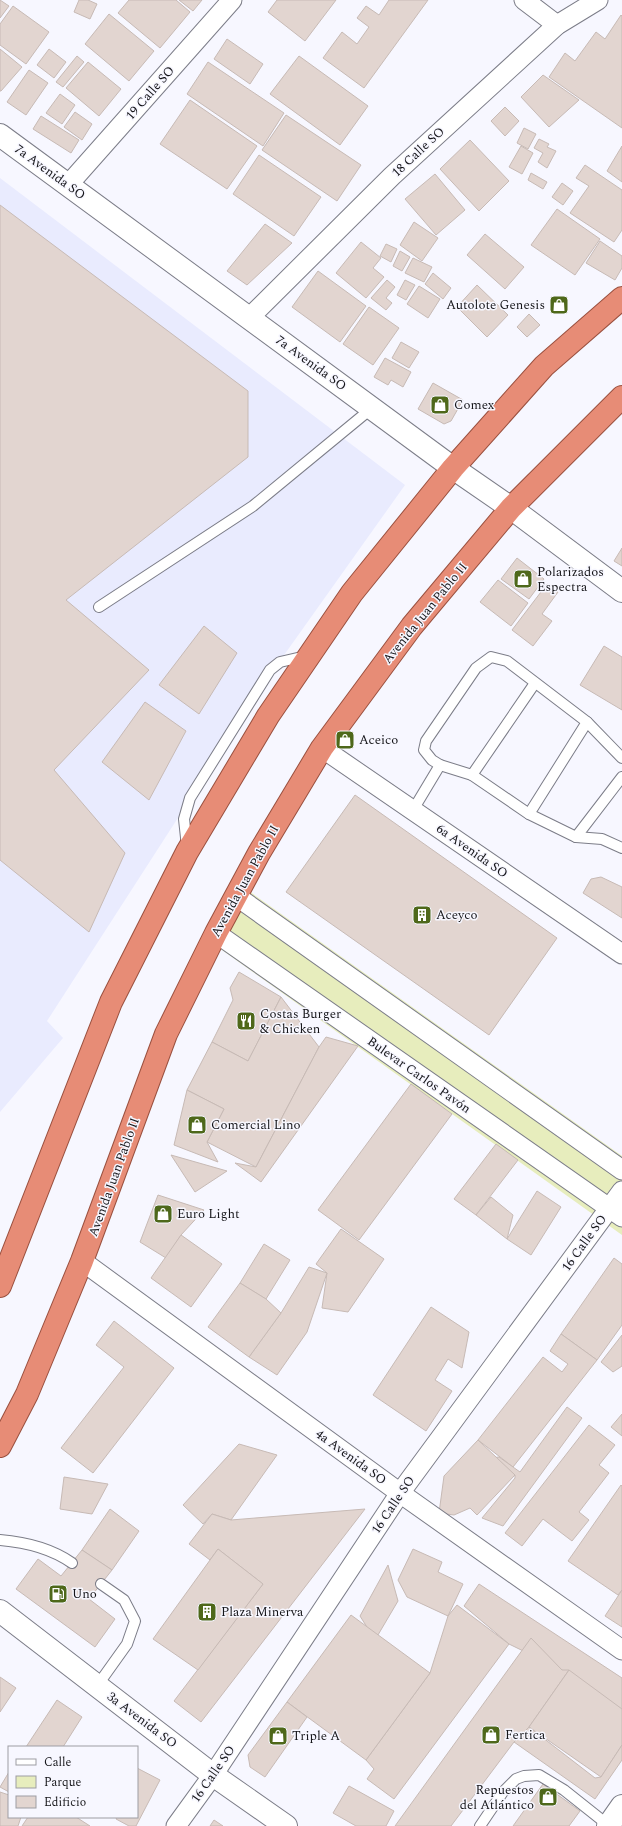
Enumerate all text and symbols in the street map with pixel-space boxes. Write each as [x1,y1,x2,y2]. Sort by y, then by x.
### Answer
street label: 19 Calle SO [121,61,179,125]
street label: 18 Calle SO [387,122,449,182]
street label: 7a Avenida SO [10,139,90,205]
shop icon: Autolote Genesis [548,294,570,316]
place label: Autolote Genesis [446,295,545,315]
street label: 7a Avenida SO [271,330,351,396]
shop icon: Comex [429,394,451,416]
place label: Comex [454,395,495,415]
street label: Avenida Juan Pablo II [378,558,472,668]
place label: Polarizados Espectra [537,562,604,597]
shop icon: Polarizados Espectra [512,568,534,590]
shop icon: Aceico [334,729,356,751]
place label: Aceico [359,730,398,750]
street label: 6a Avenida SO [432,819,512,883]
street label: Avenida Juan Pablo II [206,821,284,941]
building icon: Aceyco [411,904,433,926]
place label: Aceyco [436,905,478,925]
place label: Costas Burger & Chicken [260,1004,341,1039]
restaurant icon: Costas Burger & Chicken [235,1010,257,1032]
street label: Bulevar Carlos Pavón [363,1032,475,1119]
shop icon: Comercial Lino [186,1114,208,1136]
street label: Avenida Juan Pablo II [83,1115,145,1239]
place label: Comercial Lino [211,1115,301,1135]
shop icon: Euro Light [152,1203,174,1225]
place label: Euro Light [177,1204,240,1224]
street label: 16 Calle SO [556,1210,612,1276]
street label: 4a Avenida SO [311,1424,391,1490]
street label: 16 Calle SO [366,1472,420,1538]
fuel station icon: Uno [47,1583,69,1605]
place label: Uno [72,1584,97,1604]
building icon: Plaza Minerva [196,1601,218,1623]
place label: Plaza Minerva [221,1602,304,1622]
street label: 3a Avenida SO [103,1687,181,1753]
shop icon: Fertica [480,1724,502,1746]
shop icon: Triple A [267,1725,289,1747]
place label: Fertica [505,1725,546,1745]
place label: Triple A [292,1726,340,1746]
street label: 16 Calle SO [186,1741,240,1807]
legend [8,1746,138,1818]
text: Calle [44,1753,72,1772]
text: Parque [44,1773,81,1792]
place label: Repuestos del Atlántico [460,1780,534,1815]
shop icon: Repuestos del Atlántico [537,1786,559,1808]
text: Edificio [44,1793,86,1812]

